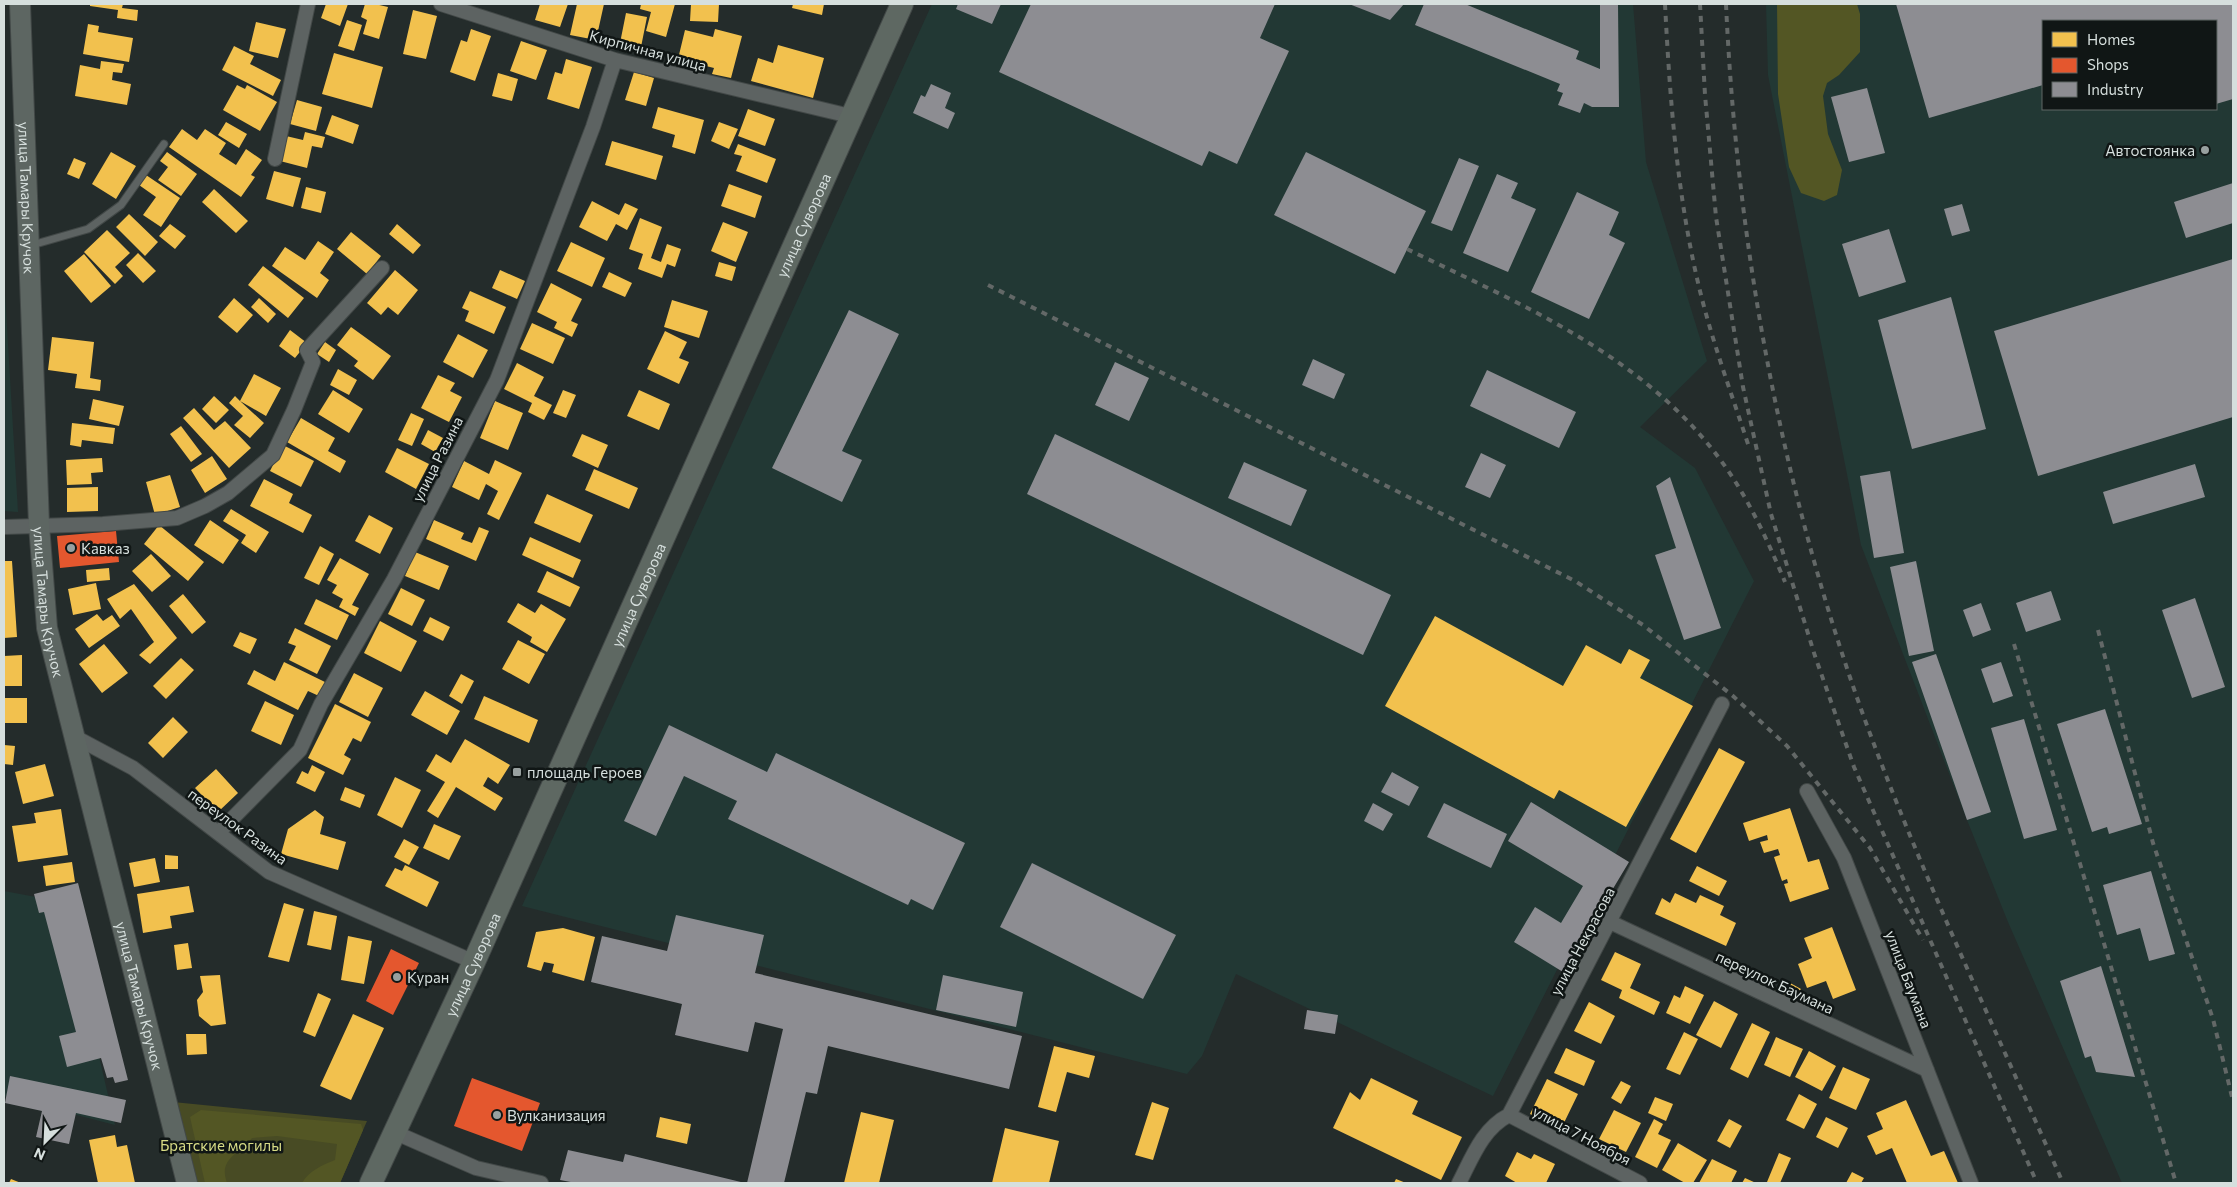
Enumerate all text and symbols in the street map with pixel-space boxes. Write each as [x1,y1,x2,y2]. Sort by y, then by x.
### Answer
legend [2042,20,2217,110]
street label: Кирпичная улица [587,26,709,74]
text: Homes [2087,30,2135,48]
text: Shops [2087,55,2129,73]
text: Industry [2087,80,2144,98]
street label: улица Тамары Кручок [15,121,39,274]
place label: Автостоянка [2105,141,2195,159]
marker: Автостоянка [2199,144,2211,156]
street label: улица Суворова [772,170,834,280]
street label: улица Разина [408,413,466,505]
street label: улица Тамары Кручок [30,526,68,679]
place label: Кавказ [81,539,130,557]
street label: улица Суворова [607,540,669,650]
marker: Кавказ [65,542,77,554]
place label: площадь Героев [527,763,642,781]
marker: площадь Героев [511,766,523,778]
street label: переулок Разина [185,784,291,868]
street label: улица Некрасова [1546,884,1618,998]
street label: улица Суворова [441,910,504,1019]
street label: улица Тамары Кручок [112,920,167,1072]
street label: улица Баумана [1882,928,1936,1030]
street label: переулок Баумана [1713,947,1837,1017]
place label: Куран [407,968,449,986]
marker: Куран [391,971,403,983]
street label: улица 7 Ноября [1530,1102,1634,1168]
place label: Вулканизация [507,1106,606,1124]
marker: Вулканизация [491,1109,503,1121]
north arrow [20,1117,70,1167]
park label: Братские могилы [160,1136,282,1154]
text: N [31,1144,48,1164]

